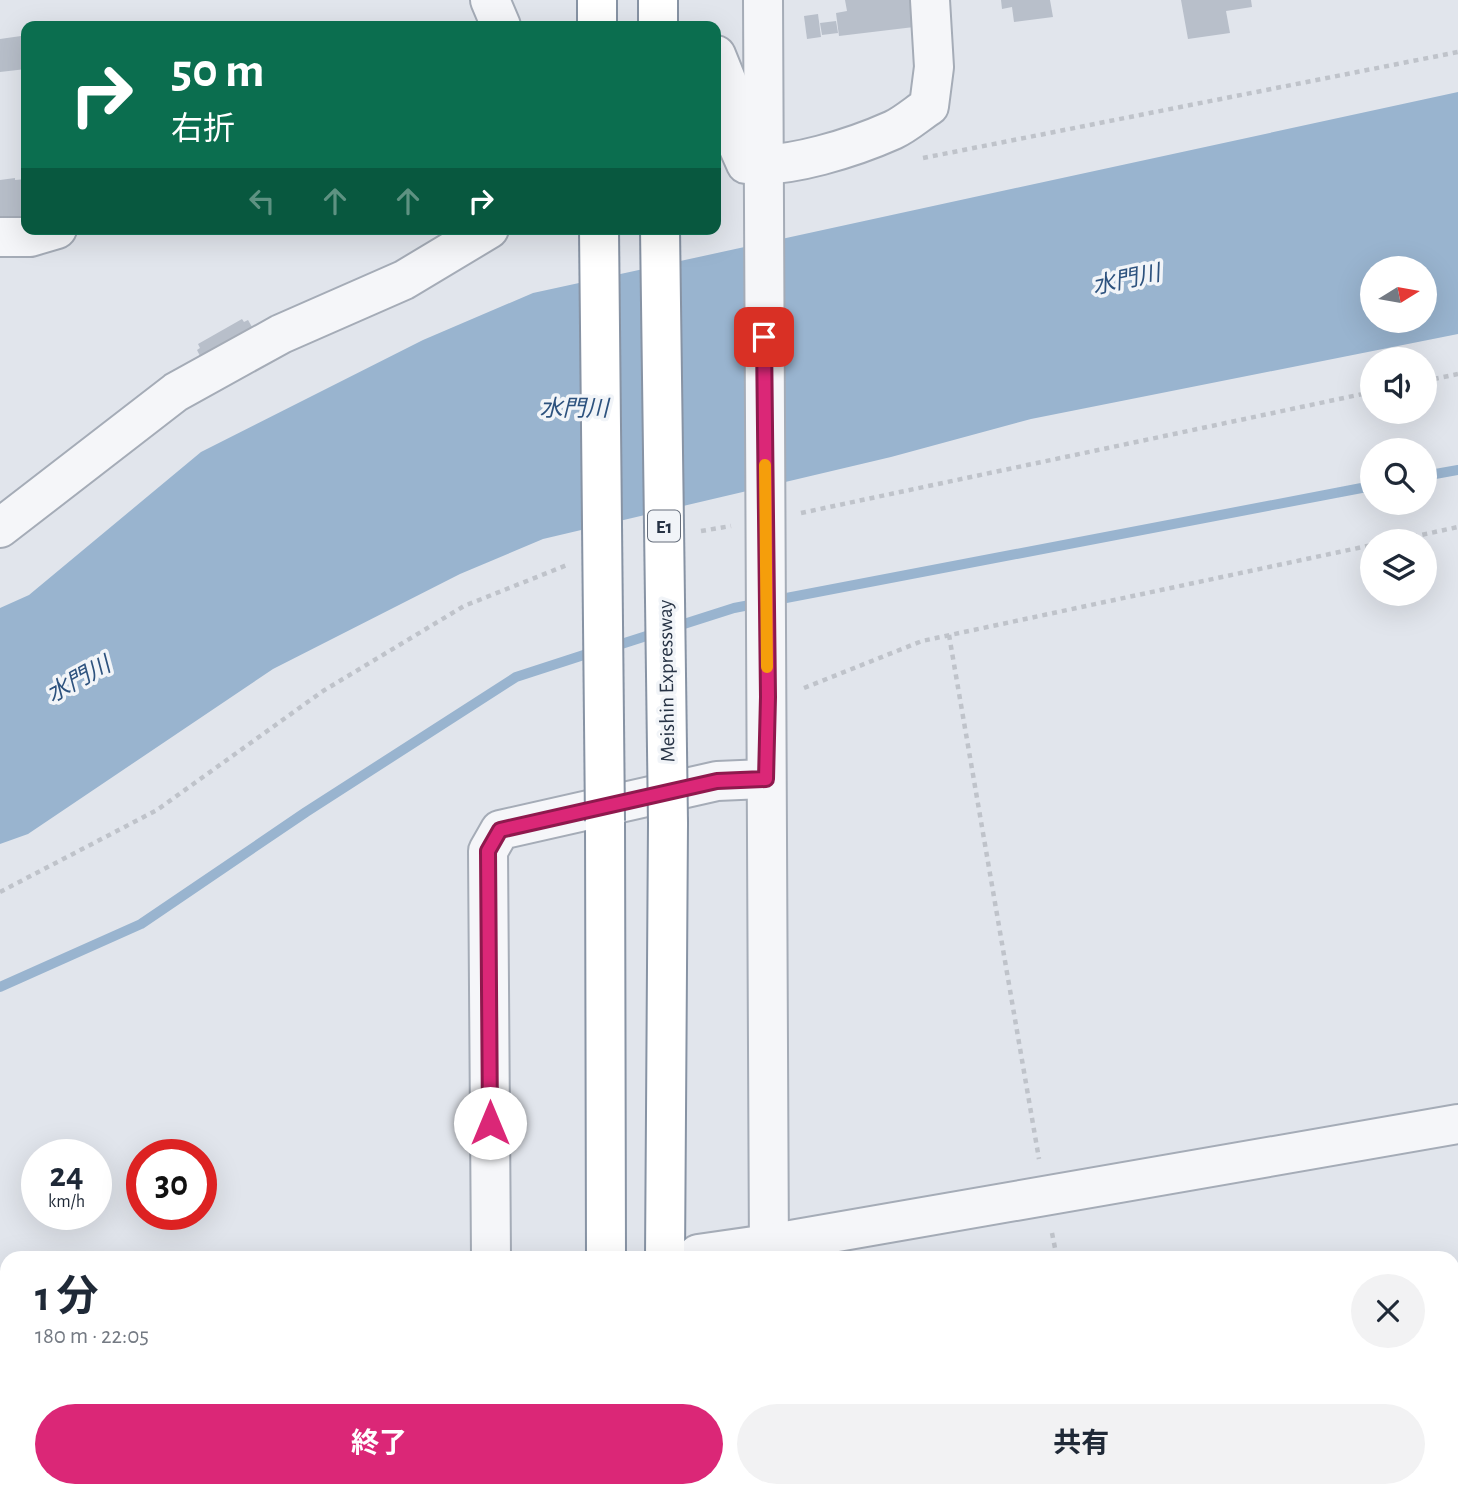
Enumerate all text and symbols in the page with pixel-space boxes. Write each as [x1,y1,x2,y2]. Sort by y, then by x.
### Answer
text: 50 m [171,47,265,96]
icon: right [56,49,147,140]
text: 右折 [171,113,235,145]
icon: left [243,182,281,220]
icon: ahead [316,182,354,220]
icon: ahead [389,182,427,220]
icon: right [462,182,500,220]
north arrow [1360,256,1437,332]
map controls [1360,256,1437,606]
water label: 水門川 [1090,259,1165,299]
pin [734,307,794,367]
icon: arrive [745,318,783,356]
button: sound [1360,347,1437,424]
water label: 水門川 [540,396,612,421]
button: search [1360,438,1437,515]
road number: E1 [648,510,680,541]
button: layers [1360,529,1437,606]
street label: Meishin Expressway [655,599,678,763]
water label: 水門川 [42,650,117,707]
position arrow [453,1086,527,1160]
speed limit sign: 30 [126,1139,217,1230]
text: 24 [49,1158,84,1193]
text: km/h [48,1193,85,1211]
button: close [1351,1274,1425,1348]
text: 1 分 [35,1276,98,1318]
text: 180 m · 22:05 [35,1325,149,1348]
button: 終了 [35,1404,723,1484]
button: 共有 [737,1404,1425,1484]

